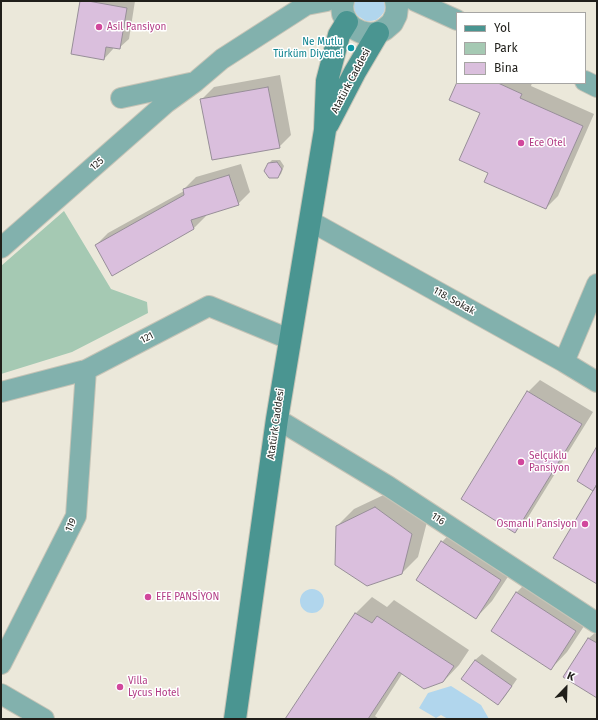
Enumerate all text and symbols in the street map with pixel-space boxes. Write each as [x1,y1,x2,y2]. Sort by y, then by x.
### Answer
legend [456,12,586,84]
place label: Asil Pansiyon [107,21,166,33]
text: Yol [494,21,510,35]
marker: Asil Pansiyon [94,22,104,32]
place label: Ne Mutlu Türküm Diyene! [273,36,343,60]
text: Park [494,41,518,55]
marker: Ne Mutlu Türküm Diyene! [346,43,356,53]
street label: Atatürk Caddesi [329,47,373,115]
text: Bina [494,61,518,75]
place label: Ece Otel [529,137,566,149]
marker: Ece Otel [516,138,526,148]
street label: 125 [88,155,106,173]
street label: 118. Sokak [431,285,477,317]
street label: 121 [138,330,156,346]
street label: Atatürk Caddesi [265,388,287,460]
place label: Selçuklu Pansiyon [529,450,570,474]
marker: Selçuklu Pansiyon [516,457,526,467]
street label: 116 [429,510,447,528]
street label: 119 [63,516,79,534]
place label: Osmanlı Pansiyon [497,518,577,530]
marker: Osmanlı Pansiyon [580,519,590,529]
place label: EFE PANSİYON [156,591,219,603]
marker: EFE PANSİYON [143,592,153,602]
north arrow [546,668,586,708]
text: K [565,669,577,684]
place label: Villa Lycus Hotel [128,675,179,698]
marker: Villa Lycus Hotel [115,682,125,692]

